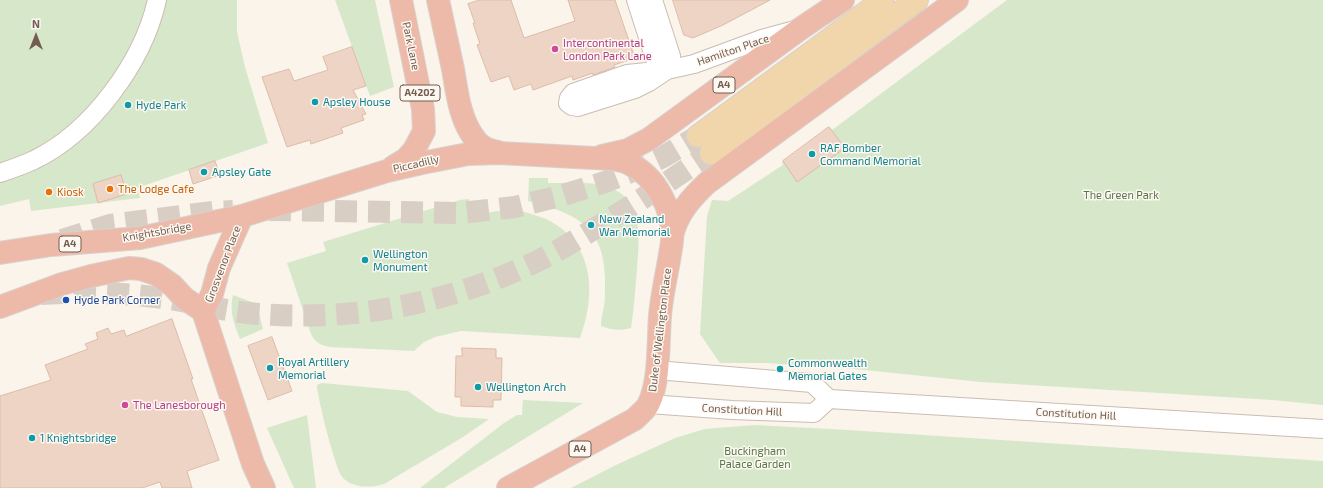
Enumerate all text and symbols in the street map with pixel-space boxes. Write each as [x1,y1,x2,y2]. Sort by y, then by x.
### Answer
north arrow [16,16,56,56]
text: N [32,17,40,30]
street label: Park Lane [399,21,423,71]
street label: Hamilton Place [695,32,771,68]
place label: Intercontinental London Park Lane [563,36,652,62]
marker: Intercontinental London Park Lane [550,44,560,54]
road number: A4 [713,77,735,93]
road number: A4202 [400,85,440,101]
place label: Apsley House [323,95,391,109]
marker: Apsley House [310,97,320,107]
place label: Hyde Park [136,98,186,112]
marker: Hyde Park [123,100,133,110]
place label: RAF Bomber Command Memorial [820,141,921,167]
marker: RAF Bomber Command Memorial [807,149,817,159]
street label: Piccadilly [392,152,440,176]
place label: Apsley Gate [212,165,271,179]
marker: Apsley Gate [199,167,209,177]
place label: The Lodge Cafe [118,182,194,196]
marker: The Lodge Cafe [105,184,115,194]
place label: Kiosk [57,185,84,199]
marker: Kiosk [44,187,54,197]
park label: The Green Park [1083,188,1159,202]
place label: New Zealand War Memorial [599,212,670,238]
street label: Knightsbridge [122,219,192,245]
marker: New Zealand War Memorial [586,220,596,230]
street label: Grosvenor Place [202,224,244,304]
road number: A4 [59,236,81,252]
place label: Wellington Monument [373,247,428,273]
marker: Wellington Monument [360,255,370,265]
street label: Duke of Wellington Place [646,267,674,393]
place label: Hyde Park Corner [74,293,160,307]
marker: Hyde Park Corner [61,295,71,305]
place label: Royal Artillery Memorial [278,355,349,381]
place label: Commonwealth Memorial Gates [788,356,867,382]
marker: Royal Artillery Memorial [265,363,275,373]
marker: Commonwealth Memorial Gates [775,364,785,374]
place label: Wellington Arch [486,380,566,394]
marker: Wellington Arch [473,382,483,392]
place label: The Lanesborough [133,398,226,412]
marker: The Lanesborough [120,400,130,410]
street label: Constitution Hill [701,401,783,419]
street label: Constitution Hill [1035,405,1117,423]
place label: 1 Knightsbridge [40,431,116,445]
marker: 1 Knightsbridge [27,433,37,443]
road number: A4 [569,441,591,457]
park label: Buckingham Palace Garden [719,444,791,470]

